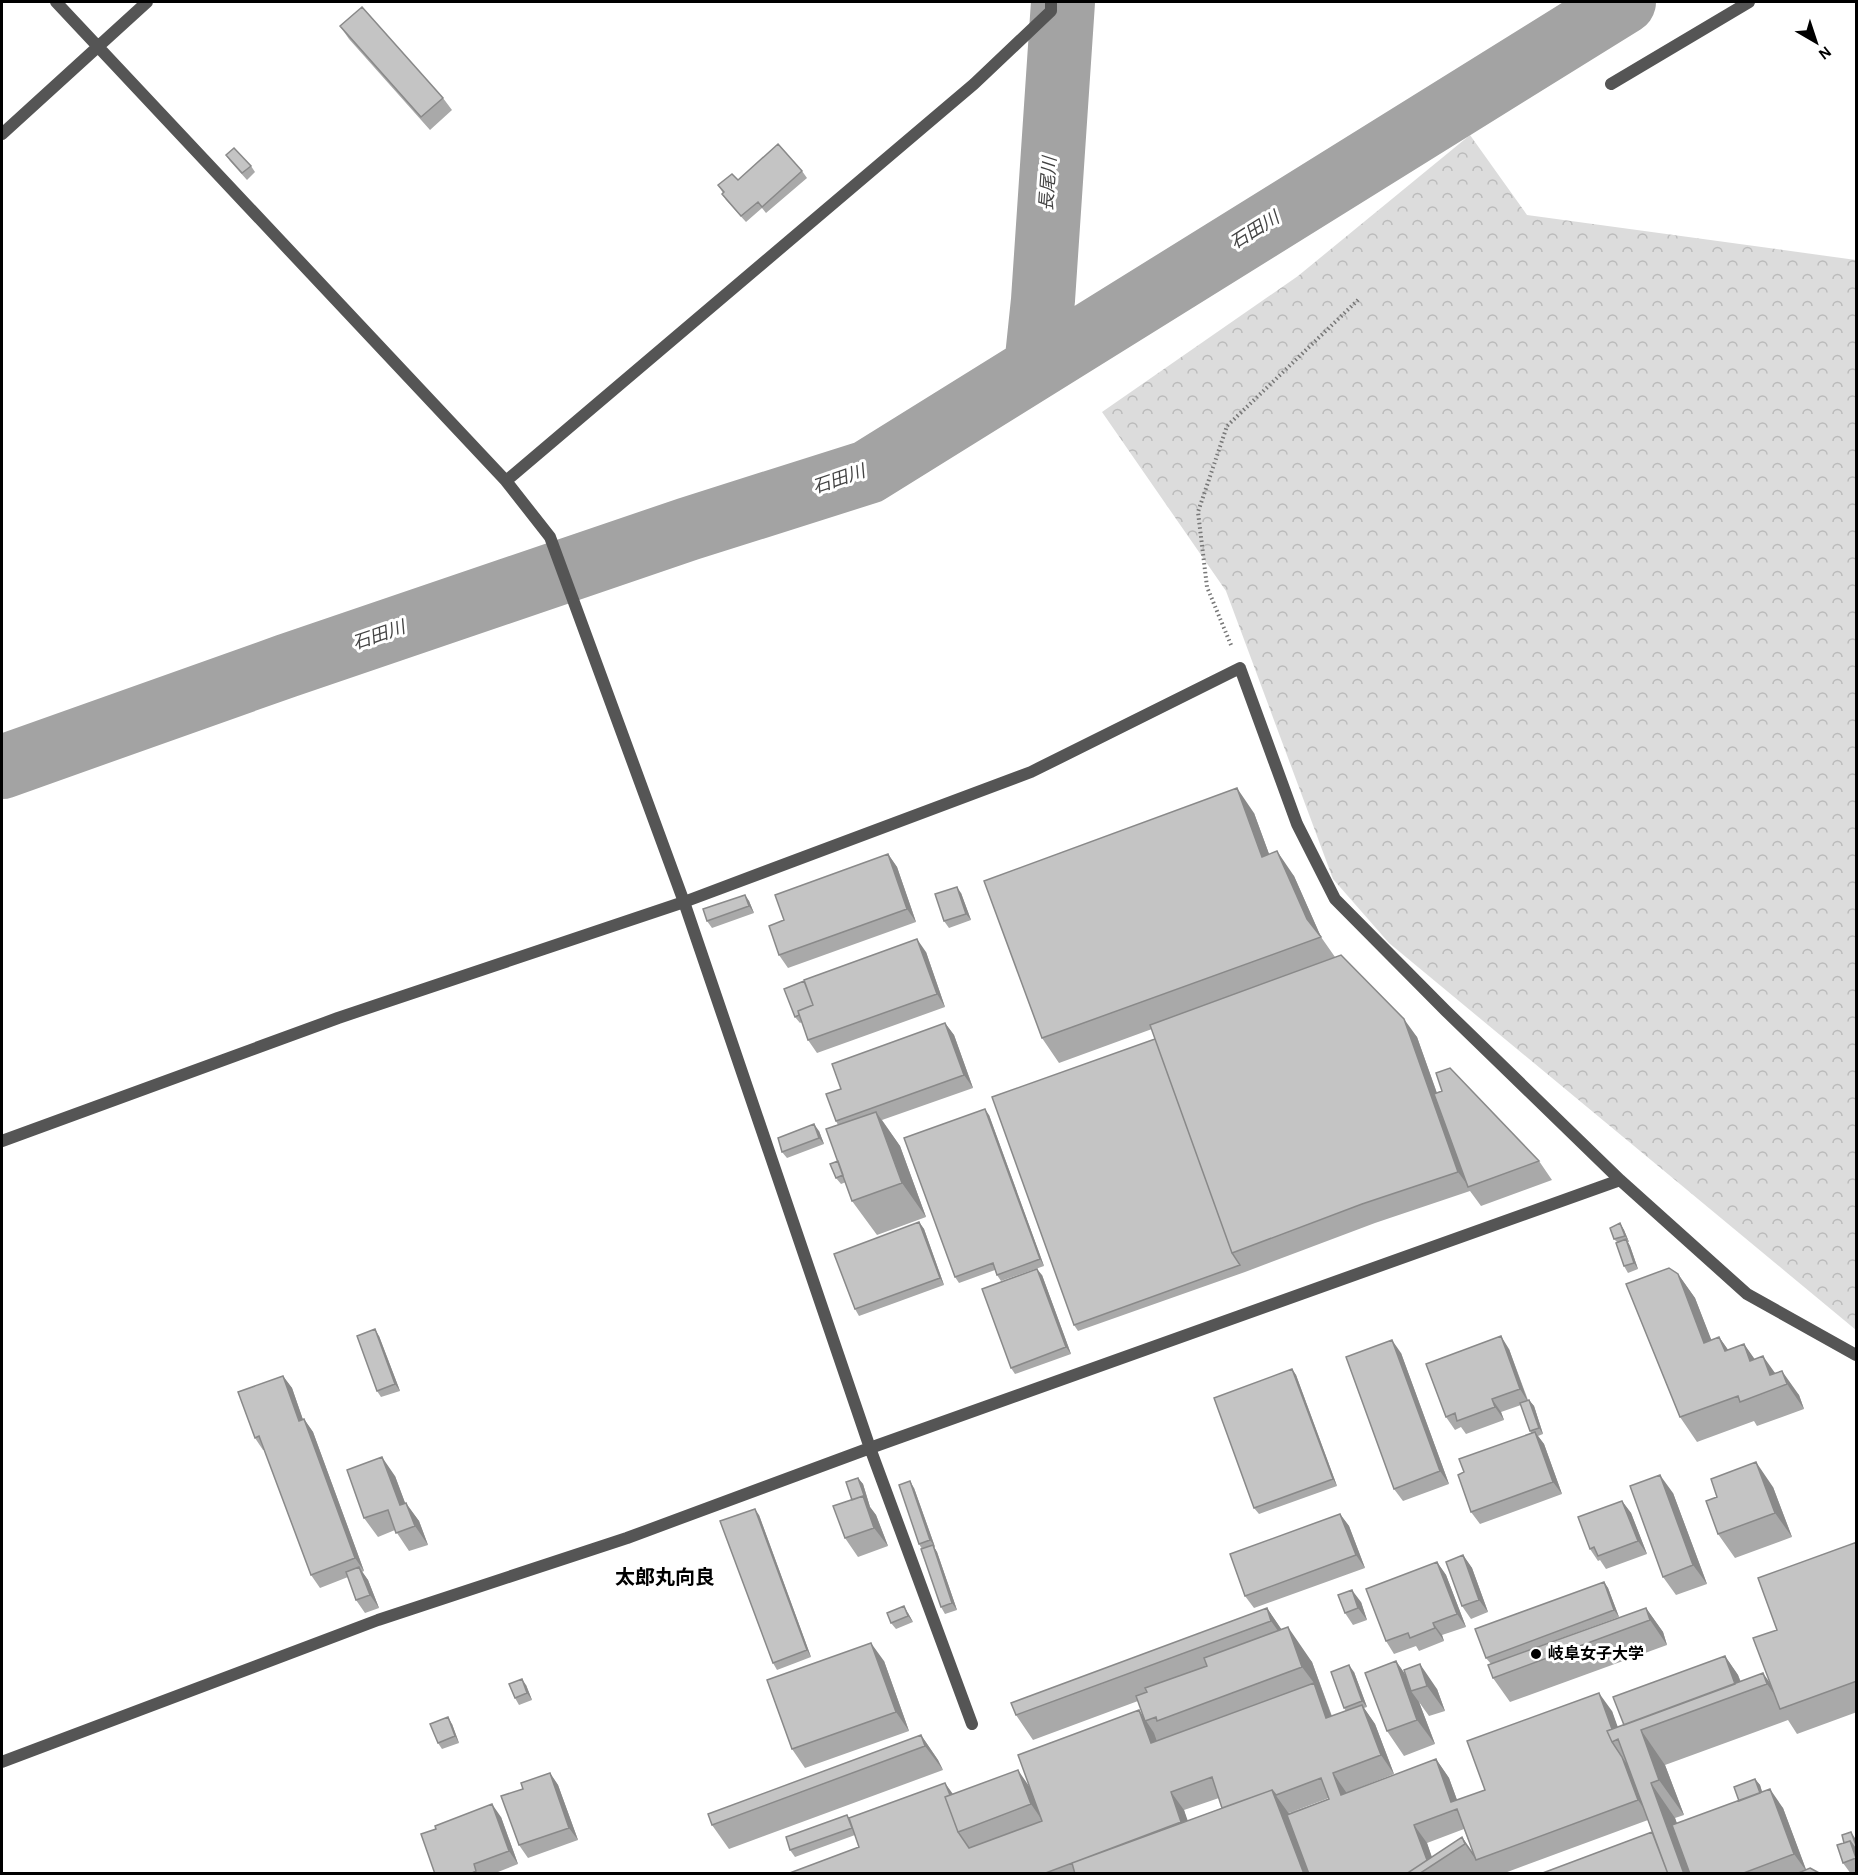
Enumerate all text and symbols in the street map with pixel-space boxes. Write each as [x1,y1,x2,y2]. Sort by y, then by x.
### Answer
north arrow [1786,12,1846,72]
text: N [1815,43,1834,63]
water label: 長尾川 [1037,154,1060,212]
water label: 石田川 [1227,207,1284,253]
water label: 石田川 [810,461,869,497]
water label: 石田川 [350,617,409,653]
district label: 太郎丸向良 [615,1567,715,1588]
place label: 岐阜女子大学 [1548,1644,1644,1662]
marker: 岐阜女子大学 [1529,1647,1543,1661]

